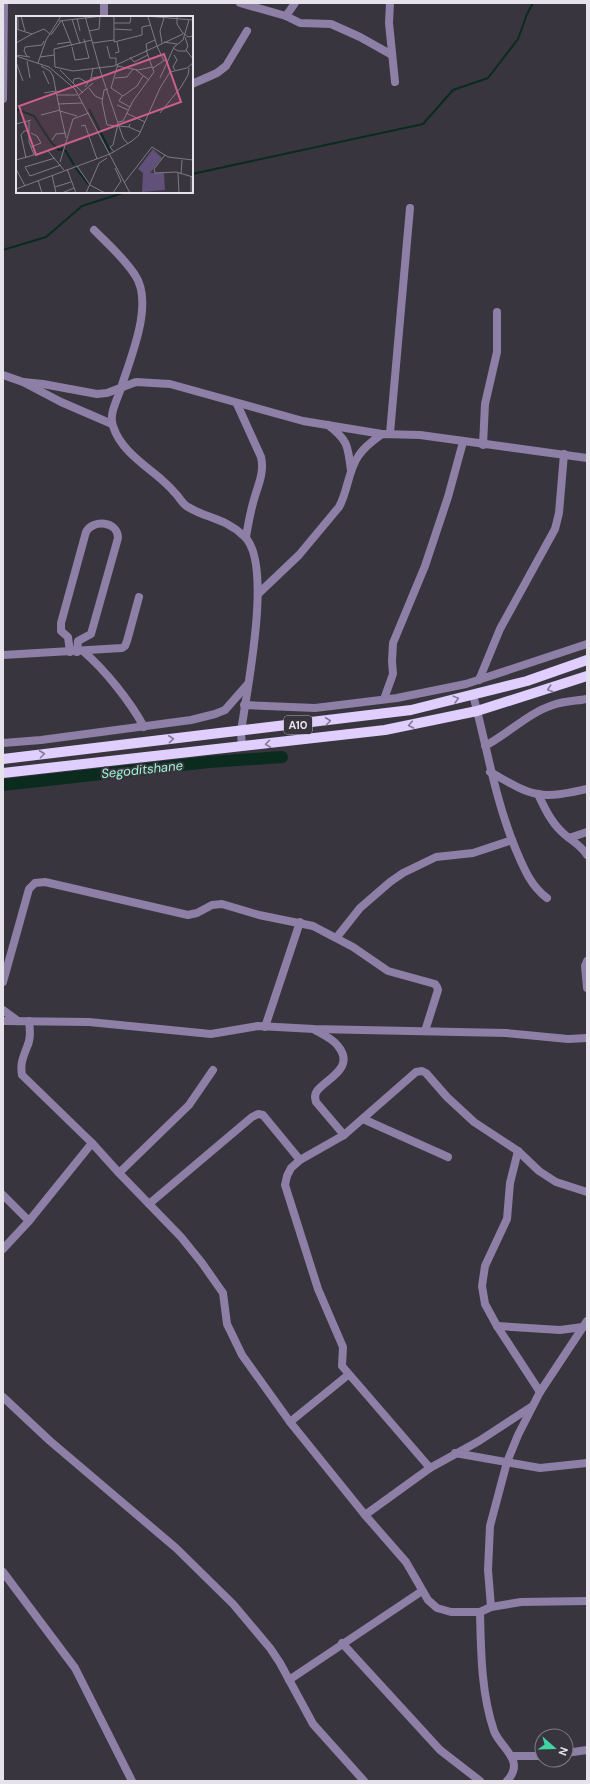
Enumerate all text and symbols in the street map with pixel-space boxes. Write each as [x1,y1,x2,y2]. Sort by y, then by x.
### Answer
inset map [16,16,193,193]
one-way arrow [547,684,554,693]
one-way arrow [453,696,459,704]
road number: A10 [284,716,312,734]
one-way arrow [325,717,331,726]
one-way arrow [408,720,414,729]
one-way arrow [168,735,174,744]
one-way arrow [265,739,271,748]
one-way arrow [39,750,45,759]
water label: Segoditshane [100,757,184,782]
north arrow [534,1728,574,1768]
text: N [555,1745,571,1758]

